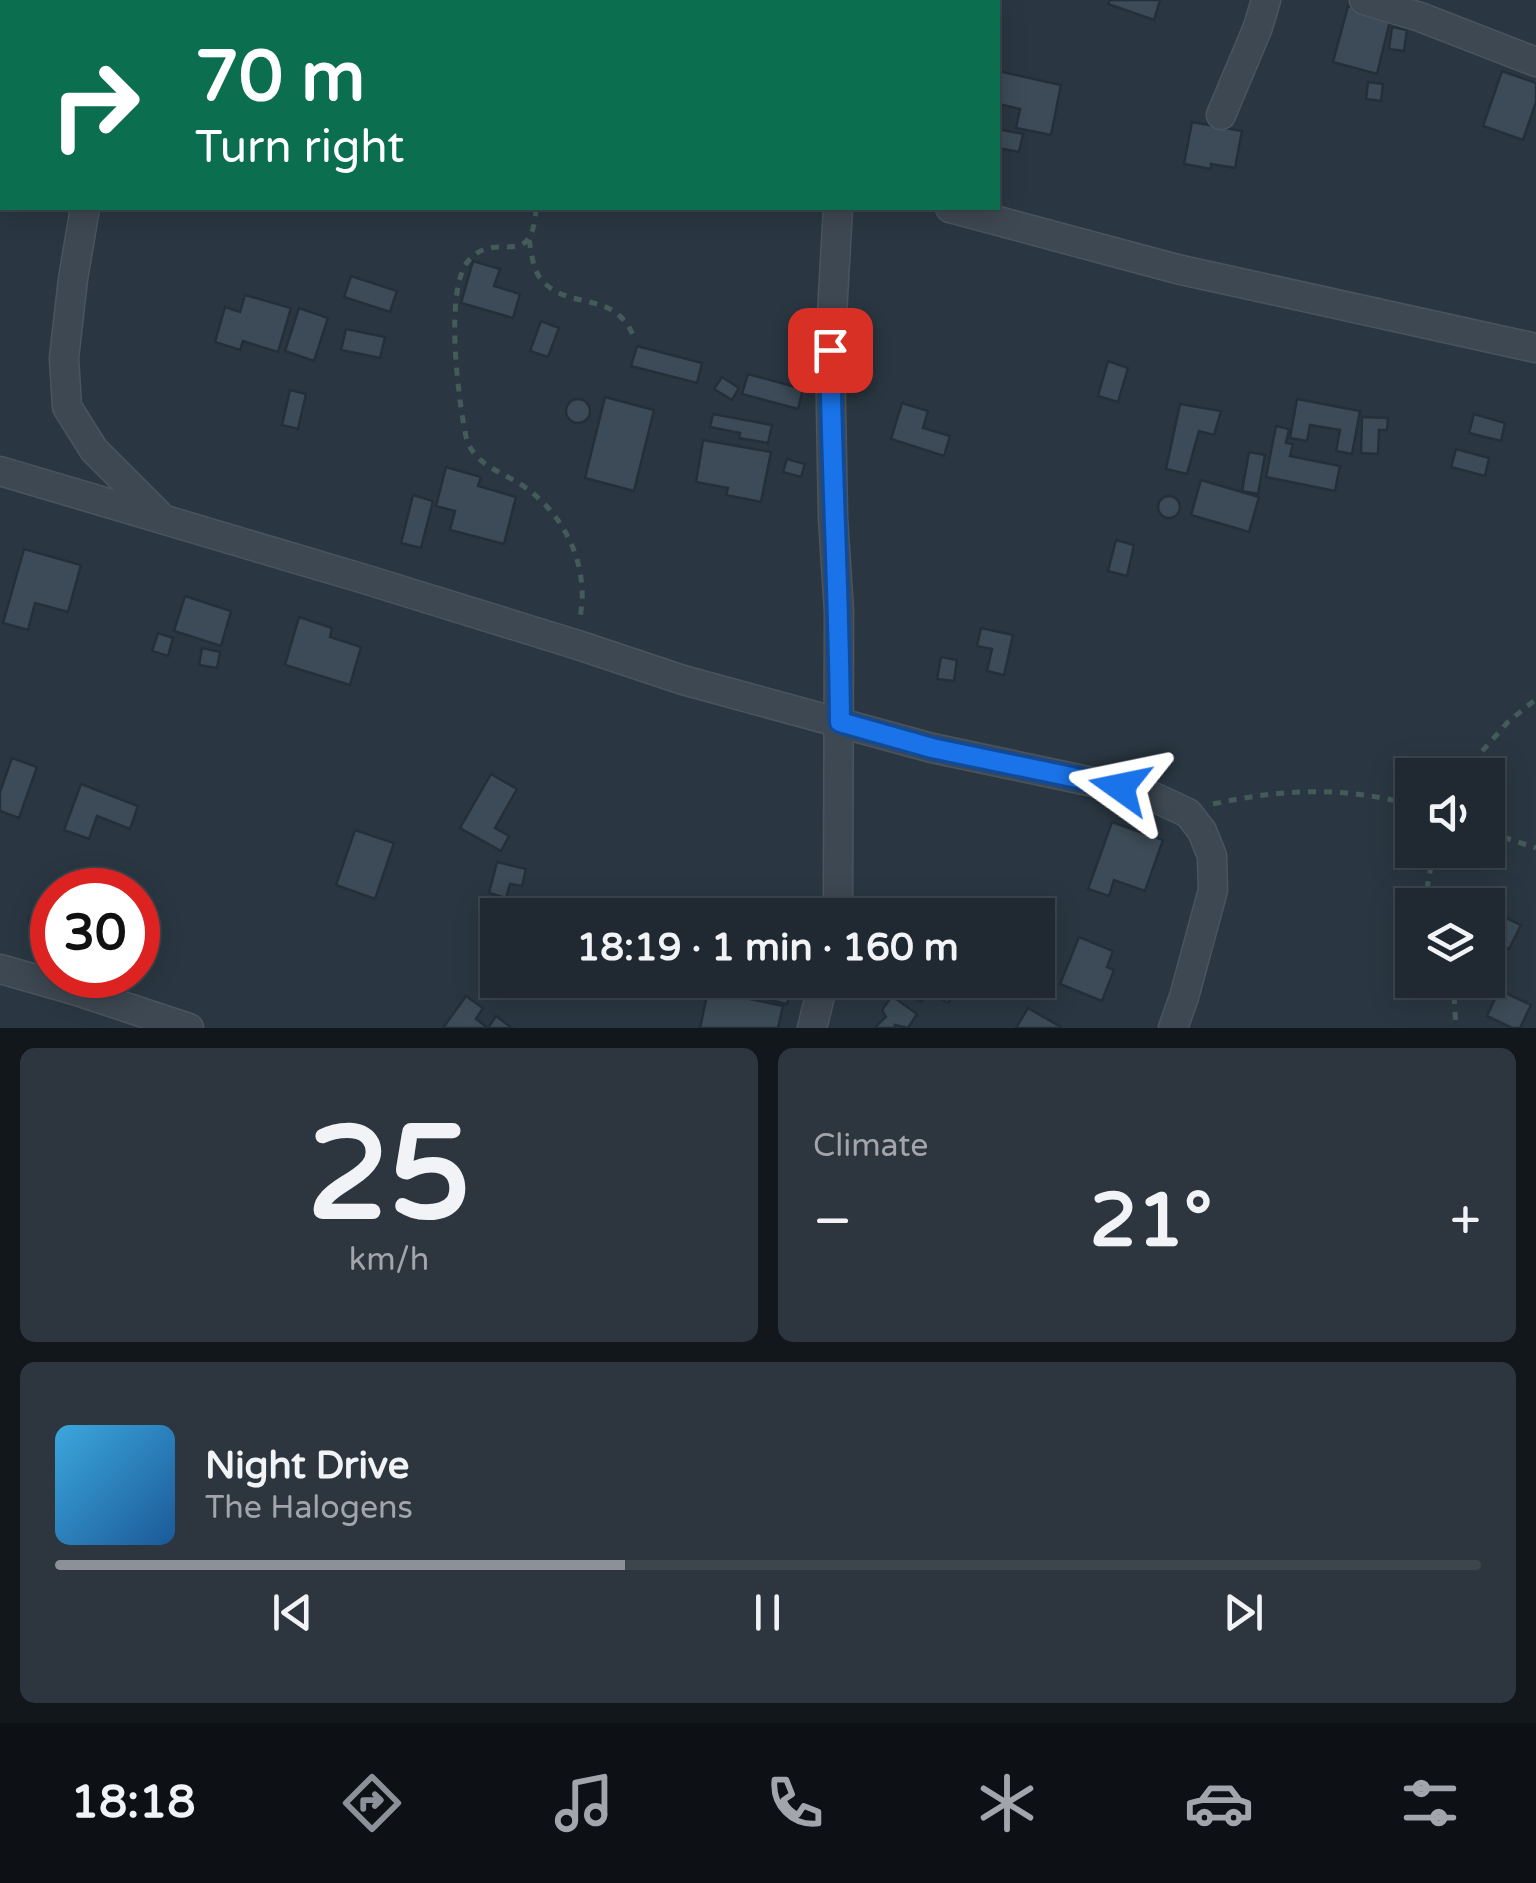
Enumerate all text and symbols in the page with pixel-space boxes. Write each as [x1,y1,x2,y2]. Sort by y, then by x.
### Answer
text: 70 m [195,36,365,120]
icon: right [30,40,160,170]
text: Turn right [195,121,404,175]
pin [788,308,873,393]
icon: arrive [803,323,858,378]
position arrow [1068,735,1172,839]
map controls [1395,758,1505,998]
button: sound [1395,758,1505,868]
speed limit sign: 30 [30,868,160,998]
button: layers [1395,888,1505,998]
text: 18:19 · 1 min · 160 m [576,925,959,971]
text: 25 [307,1098,471,1254]
text: Climate [813,1127,928,1165]
text: 21° [1090,1176,1212,1266]
text: − [813,1189,852,1255]
text: + [1450,1189,1481,1255]
text: km/h [349,1241,429,1279]
text: Night Drive [205,1443,409,1489]
text: The Halogens [205,1489,413,1527]
icon: previous [265,1585,320,1640]
icon: pause [740,1585,795,1640]
icon: next [1216,1585,1271,1640]
icon: directions [337,1768,407,1838]
icon: music [549,1768,619,1838]
icon: phone [760,1768,830,1838]
icon: climate [972,1768,1042,1838]
icon: car [1184,1768,1254,1838]
icon: filters [1395,1768,1465,1838]
text: 18:18 [71,1776,196,1830]

